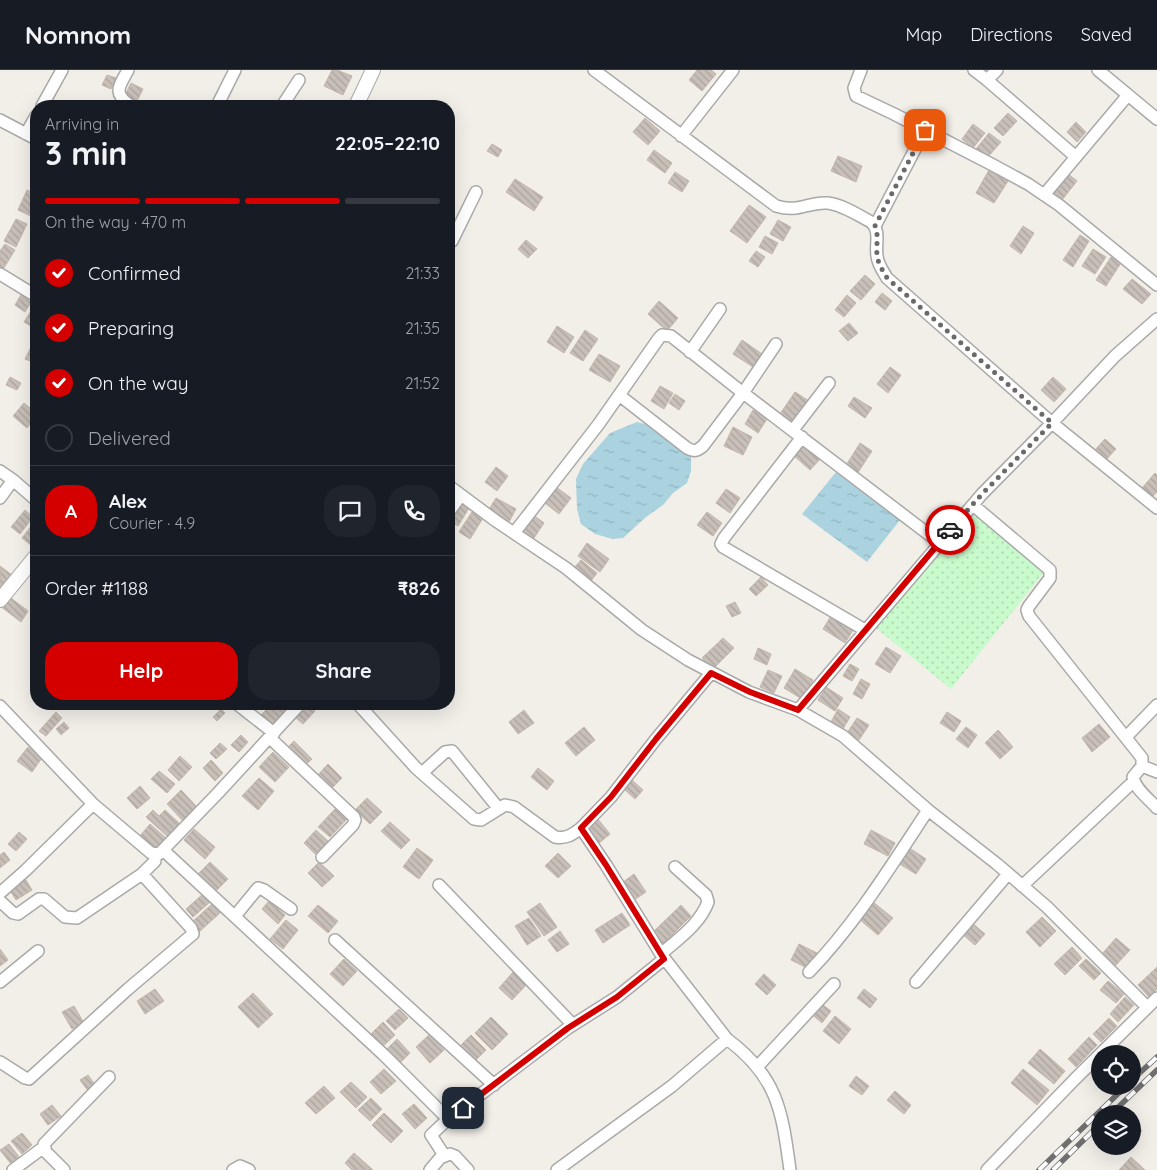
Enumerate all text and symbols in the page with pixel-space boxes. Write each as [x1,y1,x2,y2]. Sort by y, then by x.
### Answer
text: Nomnom [25,20,131,50]
text: Map [905,23,942,46]
text: Directions [970,23,1053,46]
text: Saved [1081,23,1132,46]
pin [904,109,946,151]
text: Arriving in [45,114,119,134]
icon: bag [911,116,939,144]
text: 22:05–22:10 [335,131,440,155]
text: 3 min [45,133,127,173]
text: On the way · 470 m [45,212,186,232]
icon: check [45,259,73,287]
text: Confirmed [88,261,181,285]
text: 21:33 [405,263,440,283]
icon: check [45,314,73,342]
text: Preparing [88,316,174,340]
text: 21:35 [405,318,440,338]
icon: check [45,369,73,397]
text: On the way [88,371,189,395]
text: 21:52 [405,373,440,393]
text: Delivered [88,426,171,450]
button: chat [324,485,376,537]
button: phone [388,485,440,537]
text: Alex [109,489,147,513]
text: A [65,499,77,523]
courier [925,505,975,555]
text: Courier · 4.9 [109,513,195,533]
icon: car [936,516,964,544]
text: Order #1188 [45,576,148,600]
text: ₹826 [398,576,440,600]
button: Help [45,642,238,700]
button: Share [248,642,440,700]
map controls [1091,1045,1141,1155]
button: locate [1091,1045,1141,1095]
pin [442,1087,484,1129]
icon: home [449,1094,477,1122]
button: layers [1091,1105,1141,1155]

